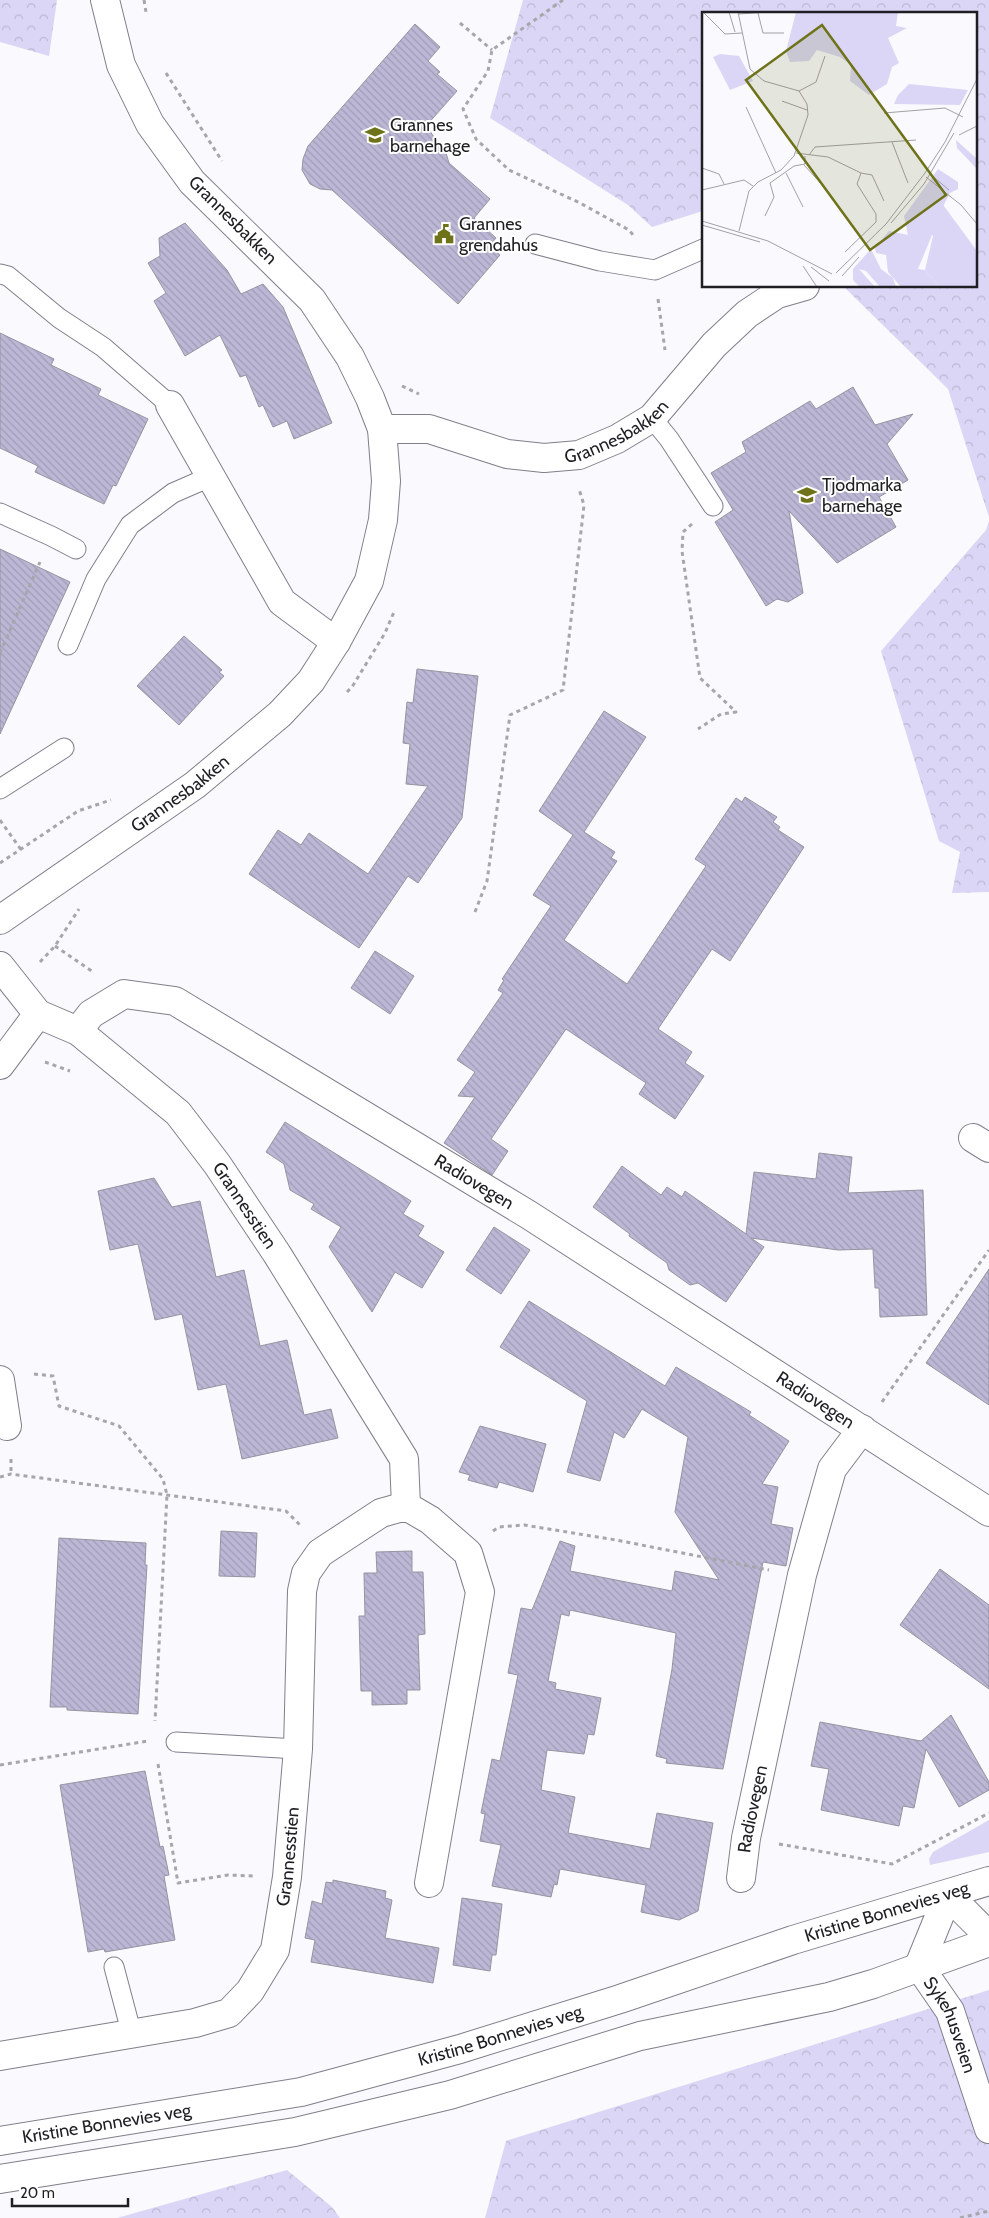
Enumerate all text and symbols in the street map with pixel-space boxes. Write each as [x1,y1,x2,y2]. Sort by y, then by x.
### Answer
inset map [702,12,976,288]
place label: Grannes barnehage [390,114,470,157]
school or university icon: Grannes barnehage [364,124,386,146]
street label: Grannesbakken [184,171,282,269]
place label: Grannes grendahus [459,213,538,256]
public building icon: Grannes grendahus [433,223,455,245]
street label: Grannesbakken [564,396,673,467]
place label: Tjodmarka barnehage [822,474,902,517]
school or university icon: Tjodmarka barnehage [796,484,818,506]
street label: Grannesbakken [127,750,234,837]
street label: Radiovegen [430,1149,518,1214]
street label: Grannesstien [208,1158,281,1253]
street label: Radiovegen [772,1366,859,1433]
street label: Radiovegen [733,1763,772,1854]
street label: Grannesstien [271,1806,304,1908]
street label: Kristine Bonnevies veg [802,1876,973,1947]
street label: Sykehusveien [919,1972,981,2076]
street label: Kristine Bonnevies veg [416,2000,586,2071]
street label: Kristine Bonnevies veg [21,2099,194,2148]
scale bar [12,2176,129,2208]
text: 20 m [20,2184,55,2202]

